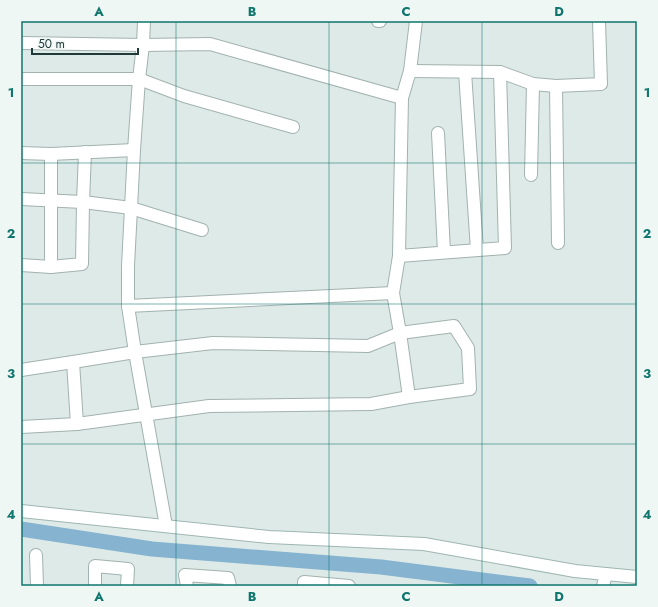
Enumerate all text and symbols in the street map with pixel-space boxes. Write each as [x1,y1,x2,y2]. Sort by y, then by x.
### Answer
text: A [93,2,104,21]
text: B [248,2,257,21]
text: C [401,2,411,21]
text: D [554,2,564,21]
scale bar [32,30,138,56]
text: 50 m [38,35,65,53]
text: 1 [8,83,14,102]
text: 1 [644,83,650,102]
text: 2 [7,224,15,243]
text: 2 [643,224,651,243]
text: 3 [7,364,15,383]
text: 3 [643,364,651,383]
text: 4 [6,505,16,524]
text: 4 [642,505,652,524]
text: A [93,587,104,606]
text: B [248,587,257,606]
text: C [401,587,411,606]
text: D [554,587,564,606]

